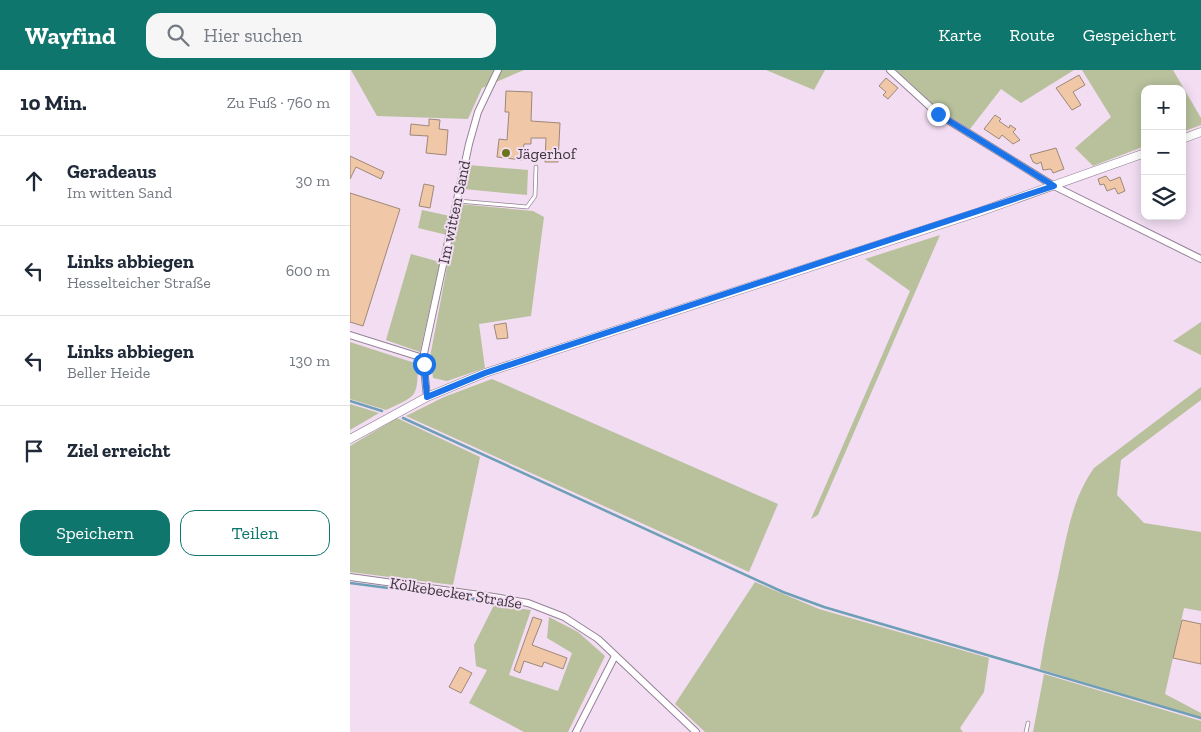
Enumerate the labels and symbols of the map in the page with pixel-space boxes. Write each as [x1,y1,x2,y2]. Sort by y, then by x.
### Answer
route end [927,103,950,126]
place label: Jägerhof [516,144,578,163]
marker: Jägerhof [500,147,512,159]
street label: Im witten Sand [434,158,474,266]
route start [413,353,436,376]
street label: Kölkebecker Straße [388,573,524,613]

